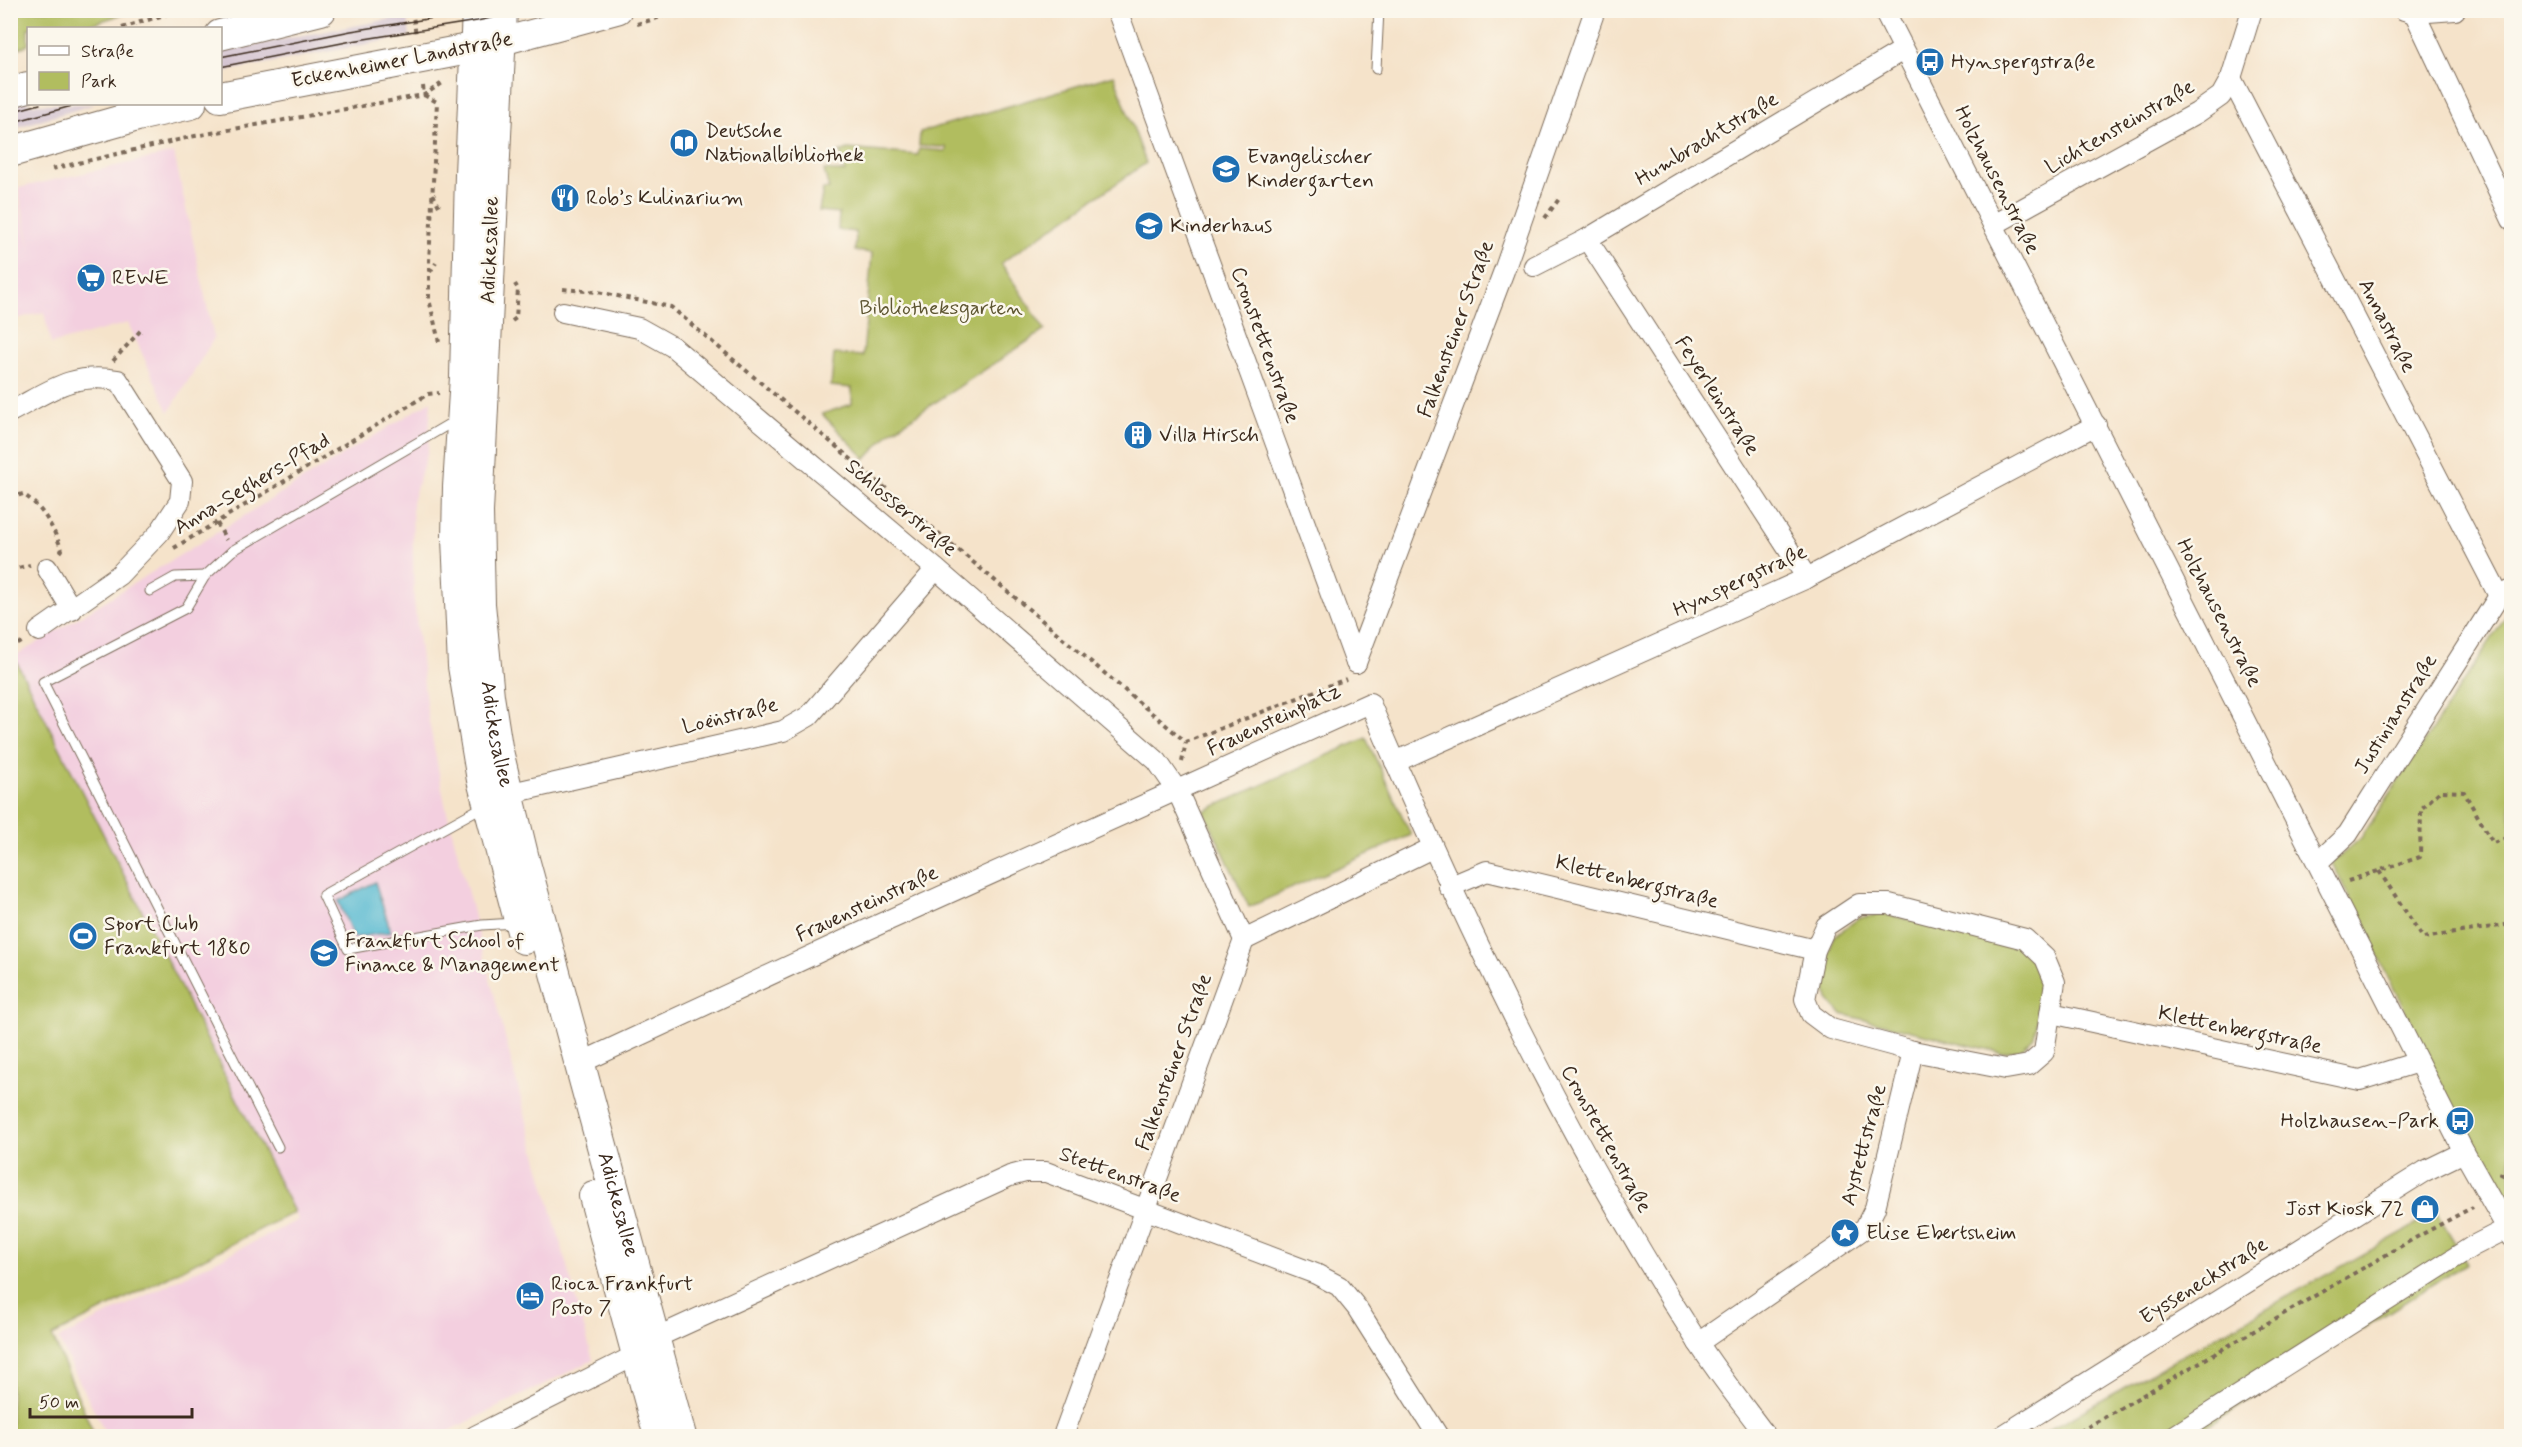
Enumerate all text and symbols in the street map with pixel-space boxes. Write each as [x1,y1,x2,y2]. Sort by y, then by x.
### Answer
street label: Eckenheimer Landstraße [289,25,515,95]
legend [27,27,222,105]
text: Straße [81,40,134,64]
bus stop icon: Hynspergstraße [1914,46,1946,78]
place label: Hynspergstraße [1951,48,2096,76]
text: Park [81,70,117,94]
street label: Lichtensteinstraße [2040,73,2200,181]
street label: Humbrachtstraße [1630,85,1784,193]
street label: Holzhausenstraße [1947,101,2047,259]
place label: Deutsche Nationalbibliothek [705,117,864,169]
library icon: Deutsche Nationalbibliothek [668,127,700,159]
place label: Evangelischer Kindergarten [1247,143,1374,197]
school or university icon: Evangelischer Kindergarten [1210,153,1242,185]
restaurant icon: Rob’s Kulinarium [549,182,581,214]
place label: Rob’s Kulinarium [586,184,744,212]
street label: Adickesallee [474,196,506,304]
school or university icon: Kinderhaus [1133,210,1165,242]
place label: Kinderhaus [1170,212,1272,240]
street label: Falkensteiner Straße [1411,237,1501,421]
supermarket icon: REWE [75,262,107,294]
street label: Cronstettenstraße [1224,263,1306,427]
place label: REWE [112,264,169,292]
street label: Annastraße [2351,274,2423,378]
park label: Bibliotheksgarten [859,294,1023,323]
street label: Feyerleinstraße [1668,331,1766,461]
building icon: Villa Hirsch [1122,419,1154,451]
place label: Villa Hirsch [1159,421,1259,449]
street label: Anna-Seghers-Pfad [169,426,336,543]
street label: Schlosserstraße [839,453,963,563]
street label: Holzhausenstraße [2169,534,2269,692]
street label: Hynspergstraße [1669,538,1811,624]
street label: Justinianstraße [2348,649,2444,779]
street label: Frauensteinplatz [1202,677,1346,763]
street label: Adickesallee [474,680,520,790]
street label: Loënstraße [679,691,781,741]
street label: Klettenbergstraße [1552,848,1721,918]
street label: Frauensteinstraße [791,859,943,949]
place label: Sport Club Frankfurt 1880 [104,910,251,962]
sports icon: Sport Club Frankfurt 1880 [67,920,99,952]
place label: Frankfurt School of Finance & Management [345,927,560,980]
school or university icon: Frankfurt School of Finance & Management [308,937,340,969]
street label: Falkensteiner Straße [1129,970,1219,1154]
street label: Klettenbergstraße [2155,999,2325,1063]
street label: Cronstettenstraße [1554,1060,1658,1218]
street label: Aystettstraße [1834,1081,1894,1209]
bus stop icon: Holzhausen-Park [2444,1105,2476,1137]
place label: Holzhausen-Park [2281,1107,2439,1135]
street label: Stettenstraße [1055,1140,1185,1210]
street label: Adickesallee [590,1149,646,1260]
shop icon: Jöst Kiosk 72 [2409,1193,2441,1225]
place label: Jöst Kiosk 72 [2285,1195,2404,1223]
place icon: Elise Ebertsheim [1829,1217,1861,1249]
place label: Elise Ebertsheim [1866,1219,2016,1247]
street label: Eysseneckstraße [2135,1230,2273,1332]
place label: Rioca Frankfurt Posto 7 [551,1270,693,1322]
hotel icon: Rioca Frankfurt Posto 7 [514,1280,546,1312]
scale bar [30,1381,192,1419]
text: 50 m [39,1391,79,1415]

